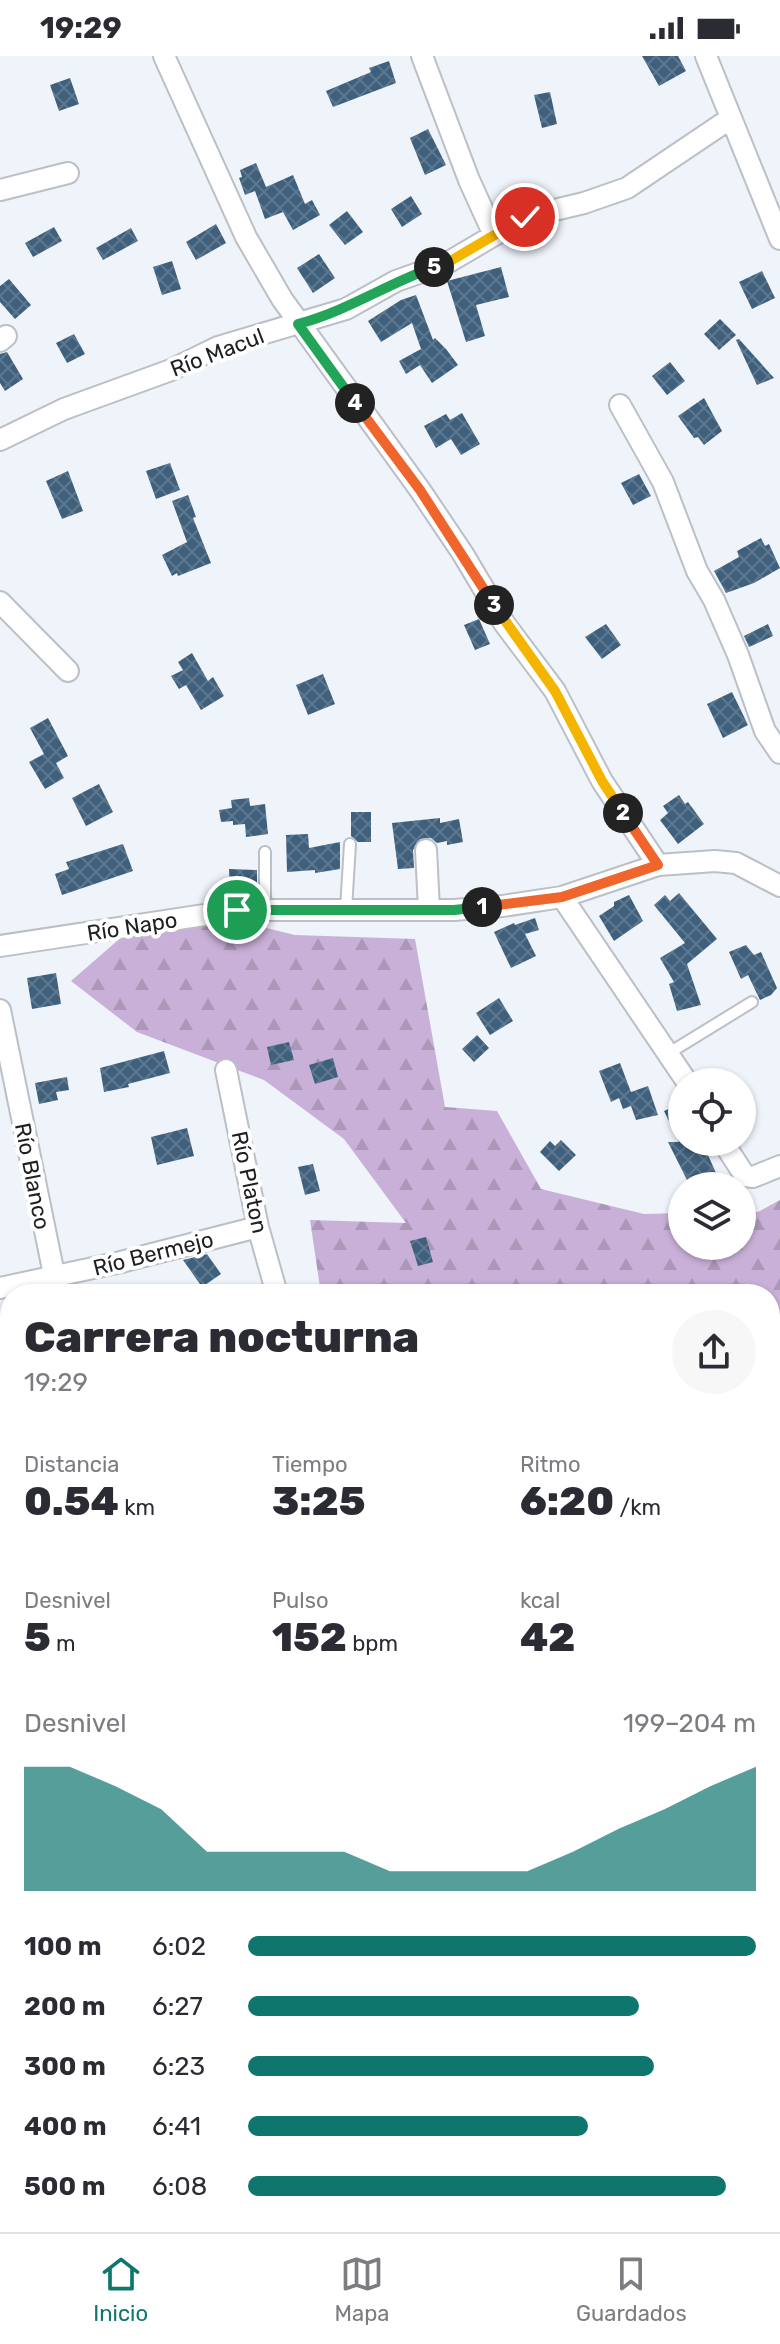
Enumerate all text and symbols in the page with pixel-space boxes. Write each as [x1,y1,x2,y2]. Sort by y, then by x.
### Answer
text: 19:29 [40,10,122,46]
pin [491,183,559,251]
icon: check [503,195,547,239]
pin: 5 [414,247,454,287]
text: 5 [427,253,441,280]
street label: Río Macul [167,322,268,383]
pin: 4 [335,383,375,423]
text: 4 [347,389,363,416]
pin: 3 [474,585,514,625]
text: 3 [487,591,501,618]
pin: 2 [603,793,643,833]
text: 2 [616,799,630,826]
pin [203,876,271,944]
pin: 1 [462,887,502,927]
icon: arrive [215,888,259,932]
text: 1 [477,893,487,920]
street label: Río Napo [85,906,179,947]
map controls [668,1068,756,1260]
button: locate [668,1068,756,1156]
street label: Río Blanco [9,1120,56,1232]
street label: Río Platon [226,1129,274,1236]
button: layers [668,1172,756,1260]
street label: Río Bermejo [90,1225,216,1281]
button: share [672,1310,756,1394]
text: Carrera nocturna [24,1311,419,1363]
text: 19:29 [24,1367,88,1398]
text: Distancia [24,1451,119,1478]
text: Tiempo [272,1451,348,1478]
text: Ritmo [520,1451,581,1478]
text: 0.54 [24,1478,119,1525]
text: 3:25 [272,1478,365,1525]
text: 6:20 [520,1478,614,1525]
text: km [119,1494,155,1521]
text: /km [614,1494,661,1521]
text: Desnivel [24,1587,111,1614]
text: Pulso [272,1587,329,1614]
text: kcal [520,1587,560,1614]
text: 5 [24,1614,51,1661]
text: 152 [272,1614,347,1661]
text: 42 [520,1614,575,1661]
text: m [51,1630,76,1657]
text: bpm [347,1630,398,1657]
text: Desnivel [24,1708,127,1739]
text: 199–204 m [623,1708,756,1739]
text: 100 m [24,1931,102,1962]
text: 6:02 [152,1931,206,1962]
text: 200 m [24,1991,106,2022]
text: 6:27 [152,1991,203,2022]
text: 300 m [24,2051,106,2082]
text: 6:23 [152,2051,205,2082]
text: 400 m [24,2111,106,2142]
text: 6:41 [152,2111,201,2142]
text: 500 m [24,2171,106,2202]
text: 6:08 [152,2171,207,2202]
tab: Inicio [93,2252,148,2327]
tab: Mapa [335,2252,389,2327]
tab: Guardados [576,2252,687,2327]

